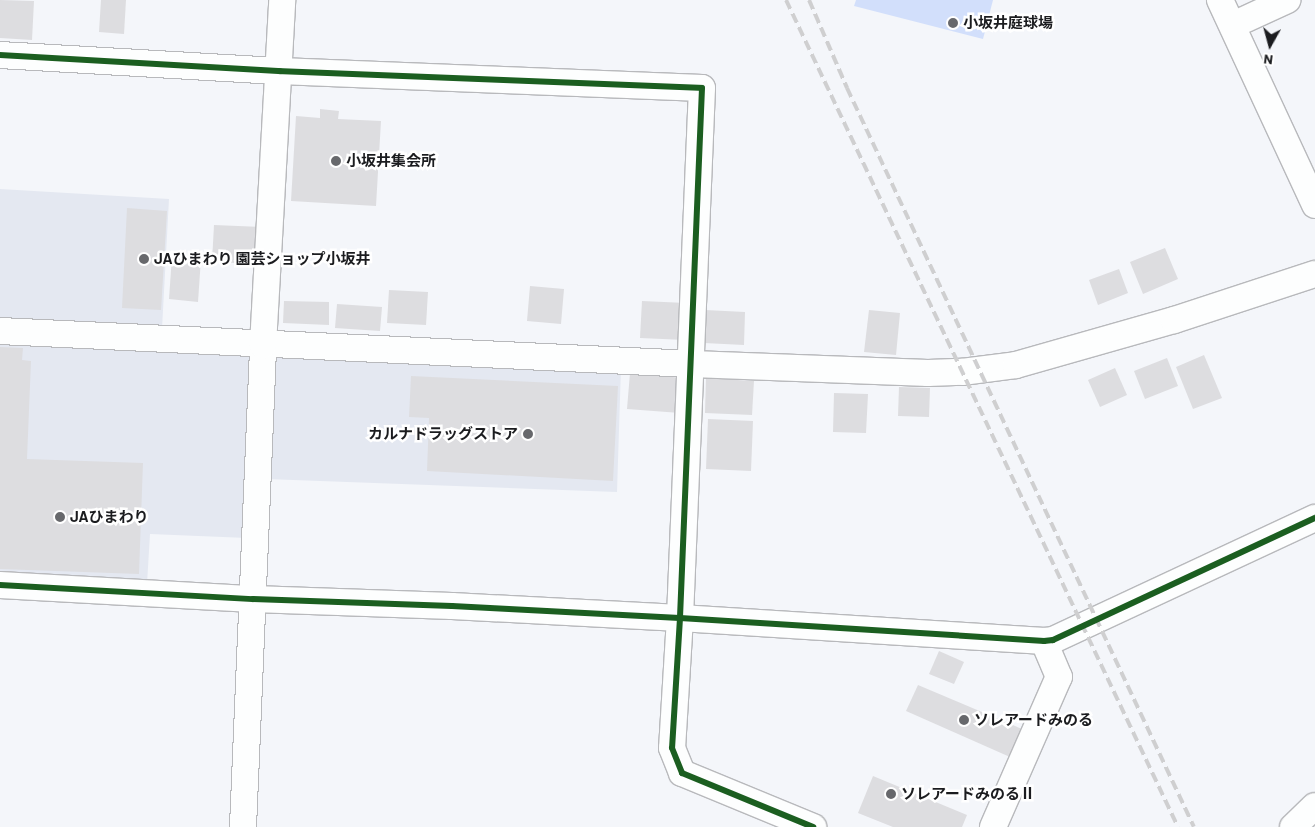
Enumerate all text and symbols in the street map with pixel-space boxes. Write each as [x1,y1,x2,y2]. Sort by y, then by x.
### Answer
place label: 小坂井庭球場 [963,14,1053,32]
marker: 小坂井庭球場 [947,17,959,29]
north arrow [1245,20,1295,70]
text: N [1262,51,1274,69]
place label: 小坂井集会所 [346,152,436,170]
marker: 小坂井集会所 [330,155,342,167]
place label: JAひまわり 園芸ショップ小坂井 [154,250,371,268]
marker: JAひまわり 園芸ショップ小坂井 [138,253,150,265]
place label: カルナドラッグストア [368,425,518,443]
marker: カルナドラッグストア [522,428,534,440]
place label: JAひまわり [70,508,149,526]
marker: JAひまわり [54,511,66,523]
place label: ソレアードみのる [974,711,1093,729]
marker: ソレアードみのる [958,714,970,726]
place label: ソレアードみのるⅡ [901,785,1035,803]
marker: ソレアードみのるⅡ [885,788,897,800]

